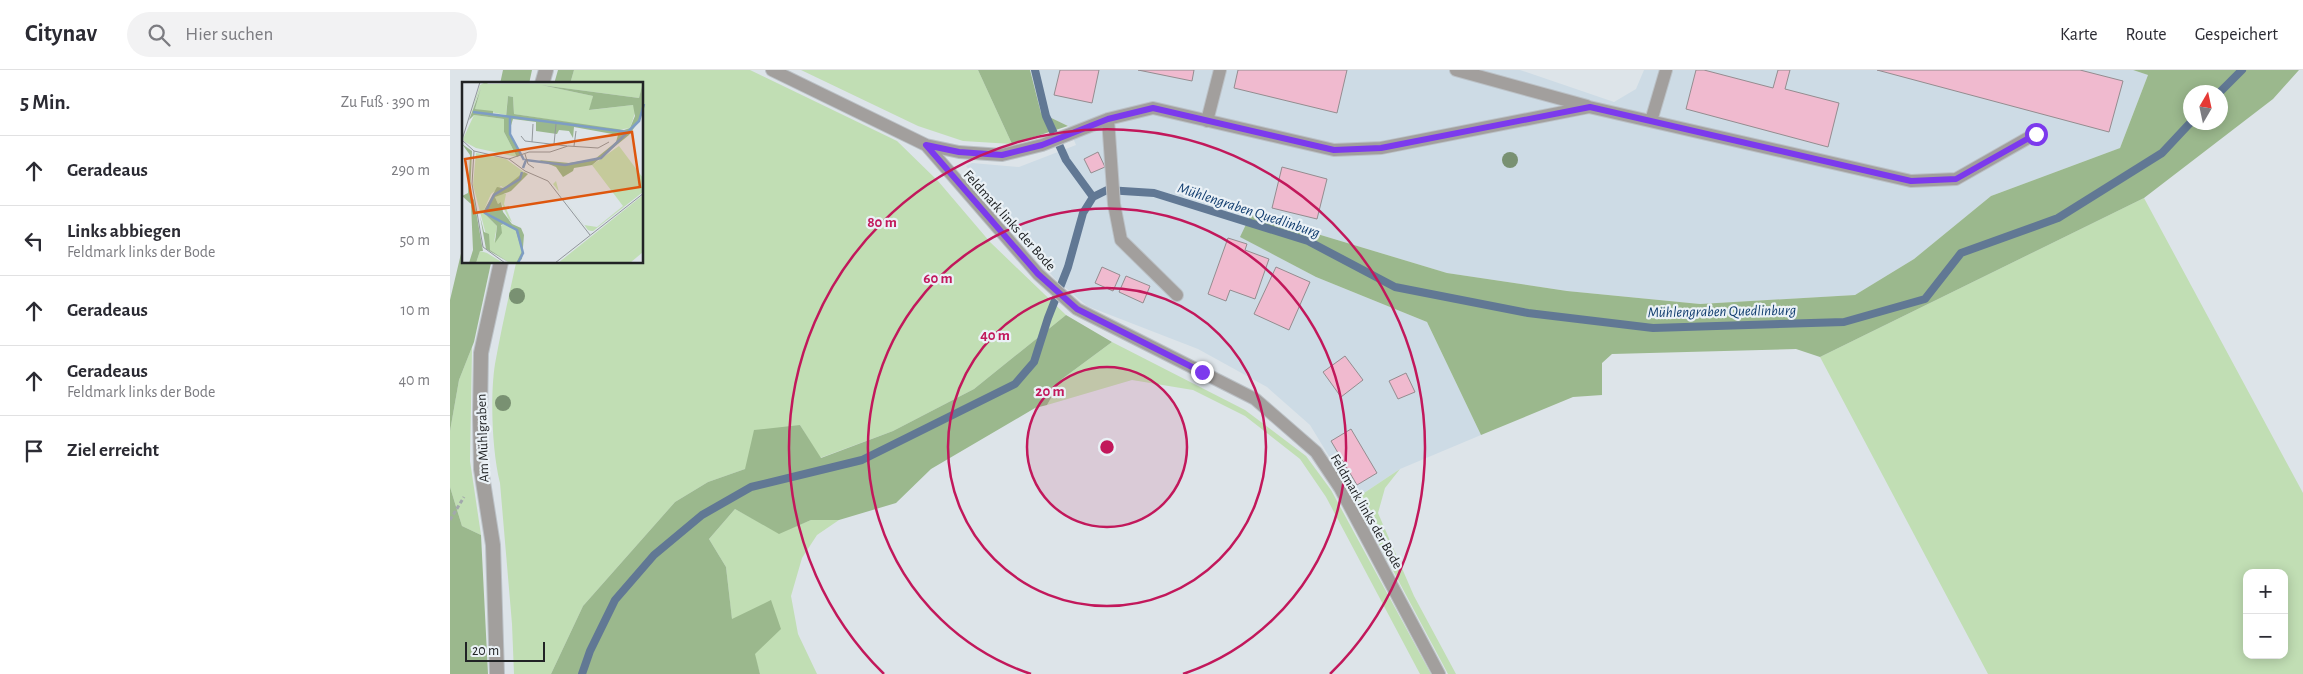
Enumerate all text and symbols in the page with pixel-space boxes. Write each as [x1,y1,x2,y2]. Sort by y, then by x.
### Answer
search box [127,12,477,57]
icon: search [145,21,173,49]
text: Citynav [25,22,97,46]
text: Hier suchen [185,25,273,44]
text: Karte [2060,26,2097,44]
text: Route [2125,26,2167,44]
text: Gespeichert [2195,26,2278,44]
inset map [462,82,644,264]
north arrow [2183,85,2228,130]
text: 5 Min. [20,92,70,113]
text: Zu Fuß · 390 m [341,94,430,110]
route start [2025,123,2048,146]
icon: ahead [20,157,48,185]
text: Geradeaus [67,161,148,180]
text: 290 m [391,162,430,178]
street label: Feldmark links der Bode [961,168,1058,274]
water label: Mühlengraben Quedlinburg [1176,180,1322,241]
text: 80 m [867,215,897,230]
text: Links abbiegen [67,222,181,241]
icon: left [20,227,48,255]
text: 50 m [399,232,430,248]
text: Feldmark links der Bode [67,244,216,260]
text: 60 m [923,271,953,286]
icon: ahead [20,297,48,325]
text: Geradeaus [67,301,148,320]
text: 10 m [401,302,430,318]
water label: Mühlengraben Quedlinburg [1648,303,1796,320]
text: 40 m [980,328,1010,343]
route end [1191,361,1214,384]
text: Geradeaus [67,362,148,381]
icon: ahead [20,367,48,395]
text: 40 m [398,372,430,388]
text: Feldmark links der Bode [67,384,216,400]
text: 20 m [1035,384,1065,399]
street label: Am Mühlgraben [474,393,492,483]
icon: arrive [20,437,48,465]
centre of rings [1098,438,1116,456]
text: Ziel erreicht [67,441,159,460]
street label: Feldmark links der Bode [1328,452,1405,571]
map controls [2243,569,2288,659]
button: + [2243,569,2288,614]
button: − [2243,614,2288,659]
scale bar [465,639,545,662]
text: 20 m [472,644,499,658]

